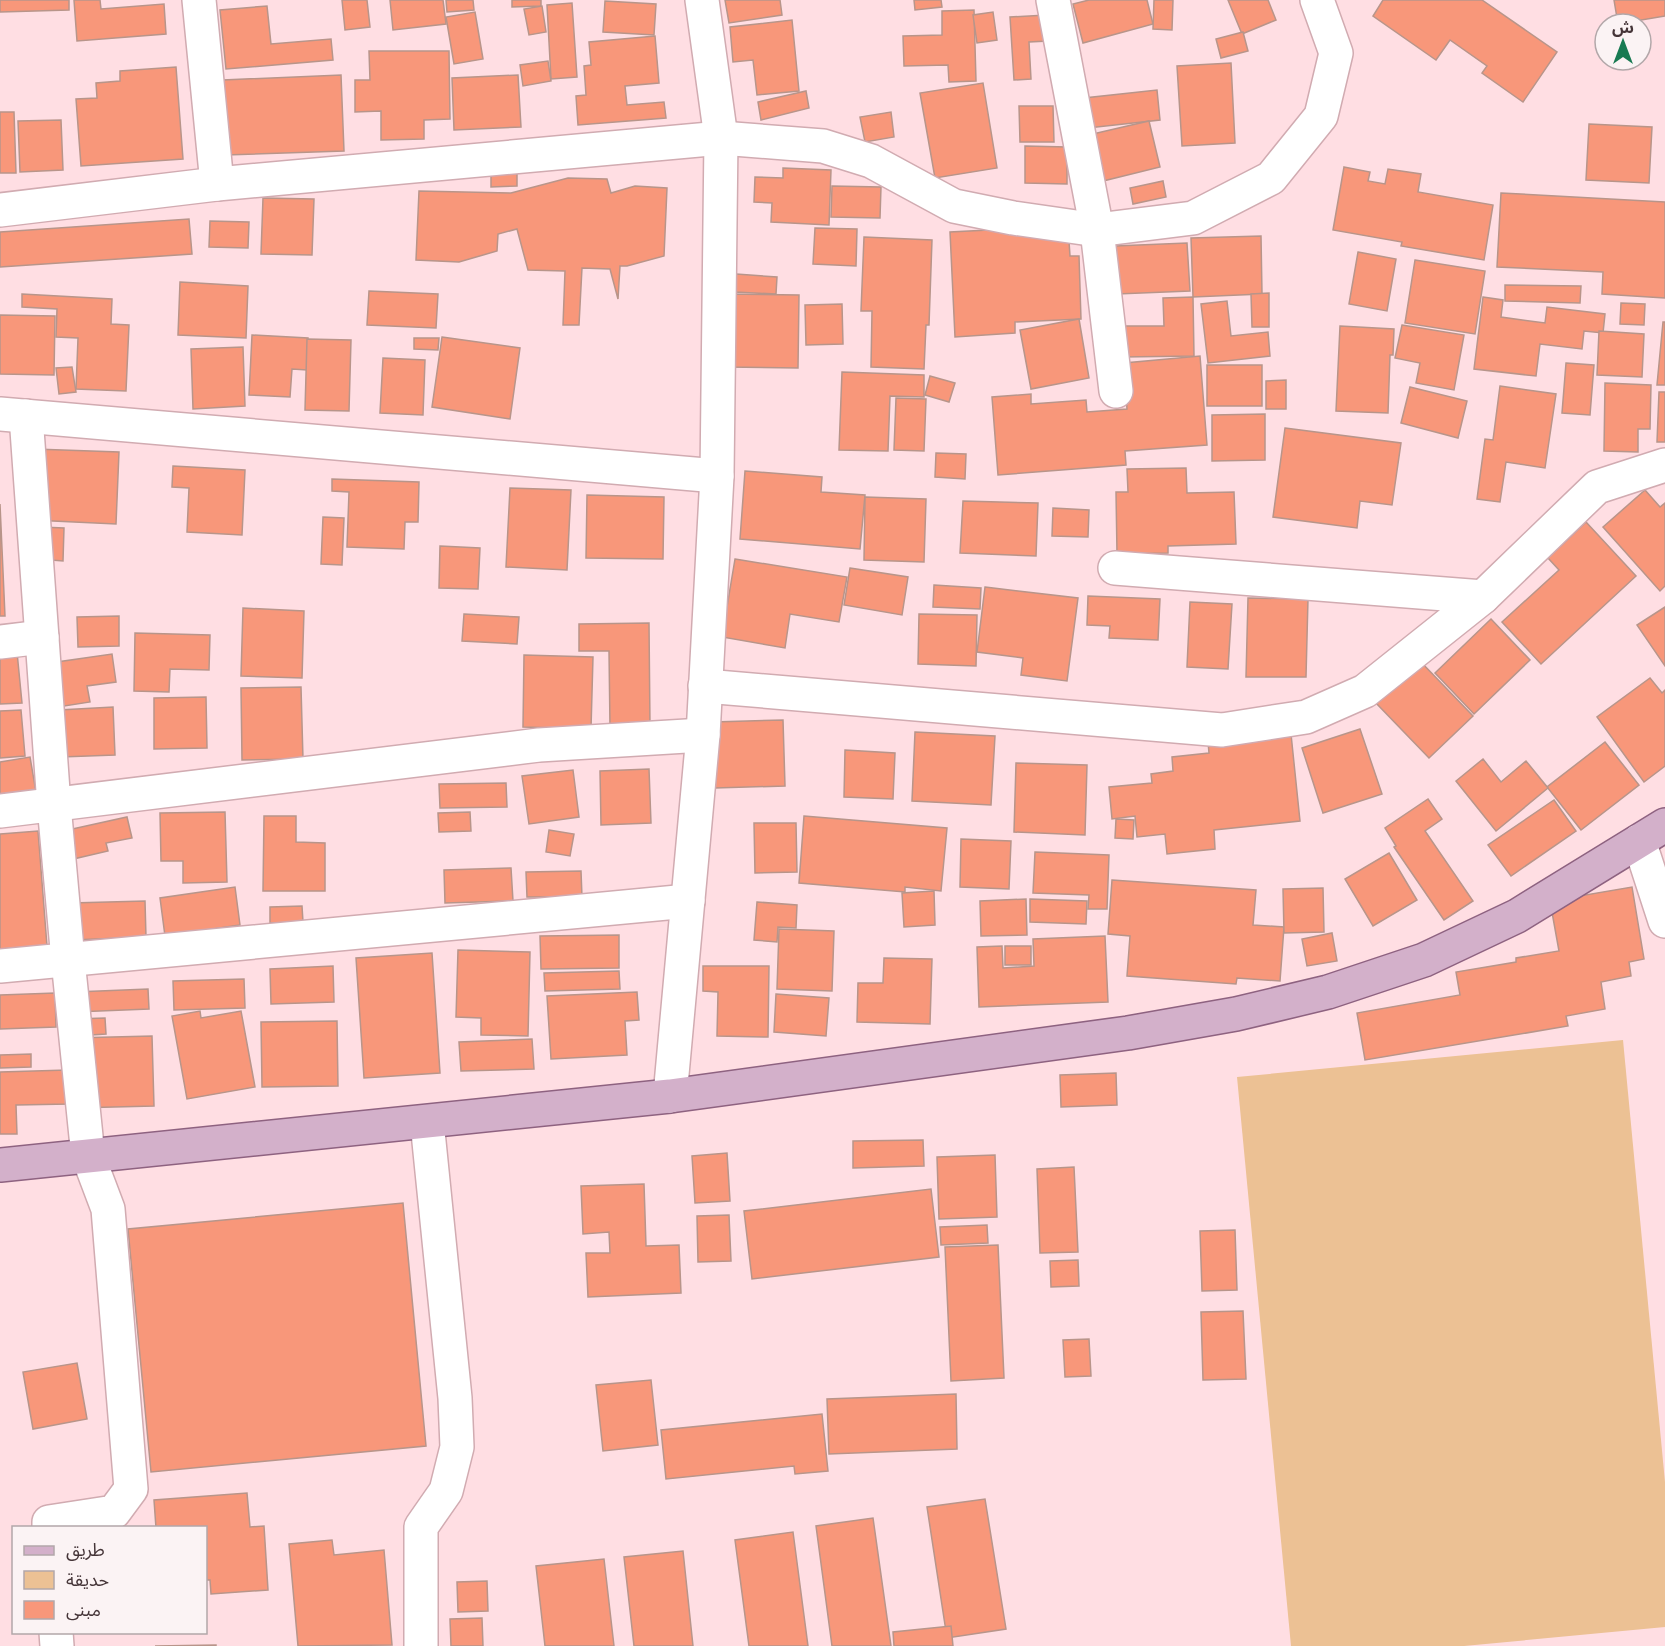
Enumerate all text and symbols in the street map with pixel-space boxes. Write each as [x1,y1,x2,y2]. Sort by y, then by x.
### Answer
north arrow [1593,12,1653,72]
text: ش [1612,17,1634,37]
legend [12,1526,207,1634]
text: طريق [66,1538,105,1561]
text: حديقة [66,1568,109,1591]
text: مبنى [66,1598,101,1621]

